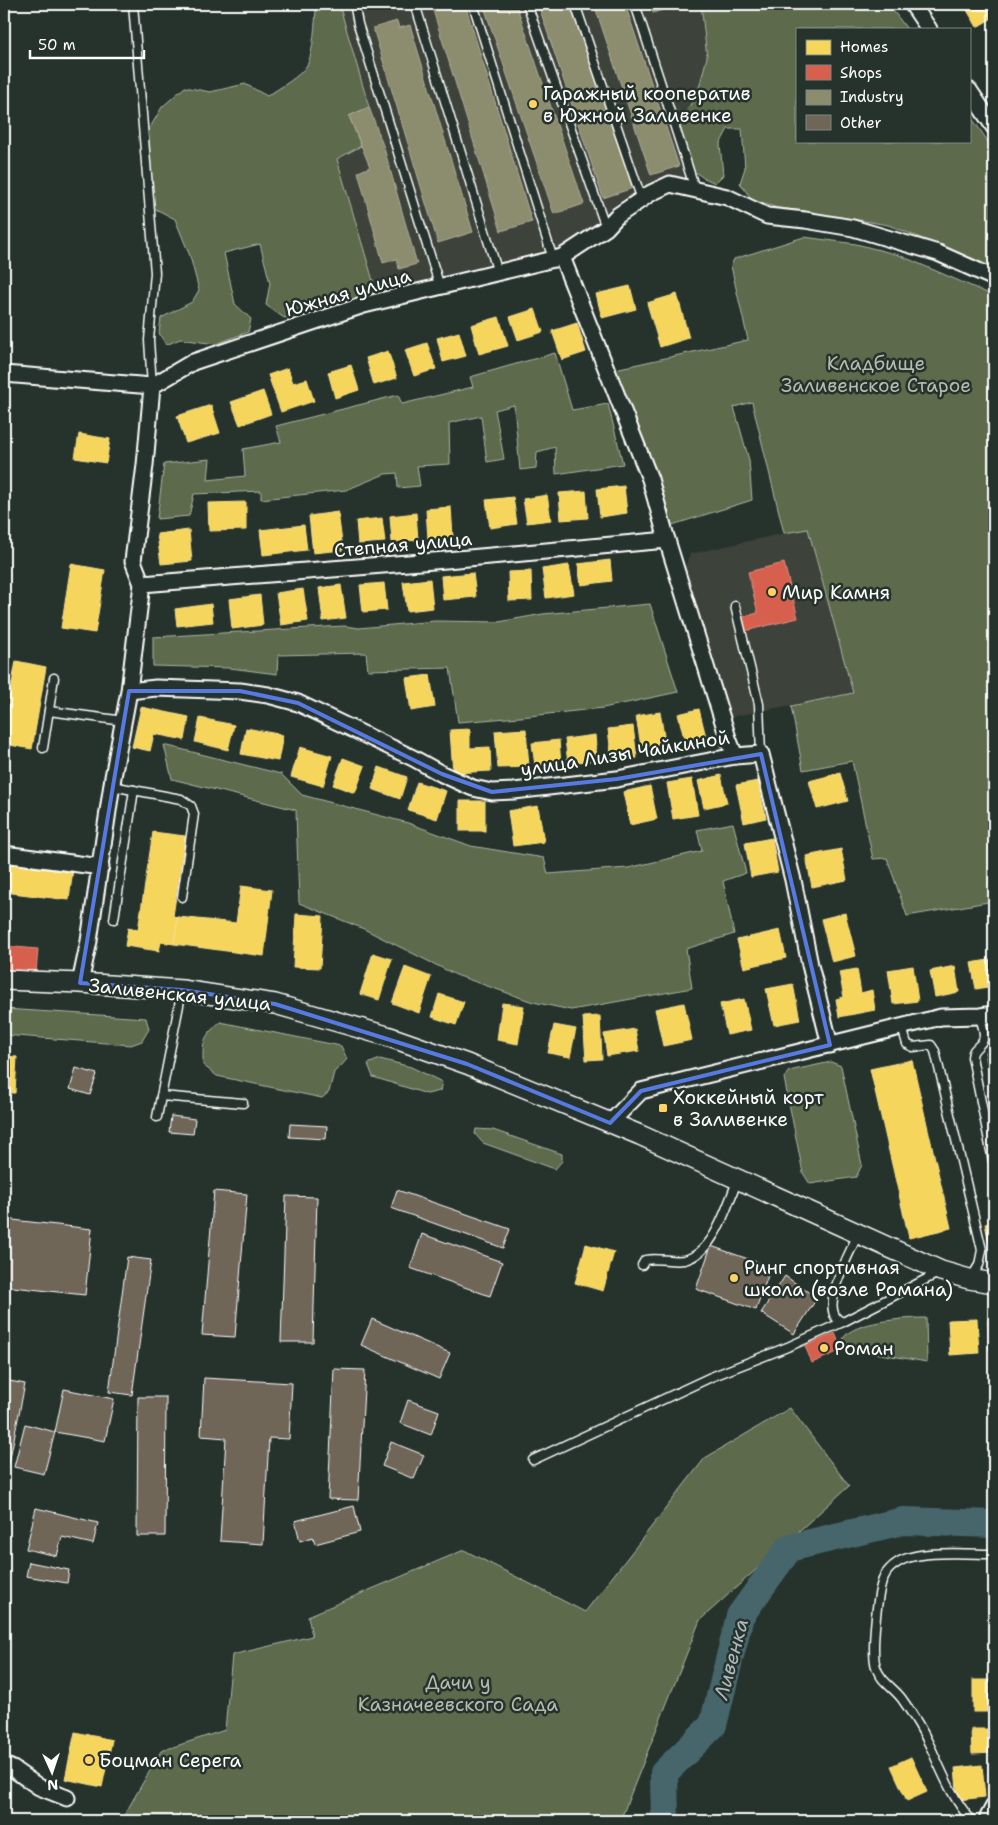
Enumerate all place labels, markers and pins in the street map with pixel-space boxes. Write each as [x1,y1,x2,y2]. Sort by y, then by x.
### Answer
place label: Гаражный кооператив в Южной Заливенке [543,81,751,128]
marker: Гаражный кооператив в Южной Заливенке [527,98,539,110]
place label: Мир Камня [782,580,890,605]
marker: Мир Камня [766,586,778,598]
place label: Хоккейный корт в Заливенке [673,1085,824,1132]
marker: Хоккейный корт в Заливенке [657,1102,669,1114]
place label: Ринг спортивная школа (возле Романа) [744,1255,953,1302]
marker: Ринг спортивная школа (возле Романа) [728,1272,740,1284]
place label: Роман [834,1336,894,1361]
marker: Роман [818,1342,830,1354]
place label: Боцман Серега [99,1748,241,1773]
marker: Боцман Серега [83,1754,95,1766]

